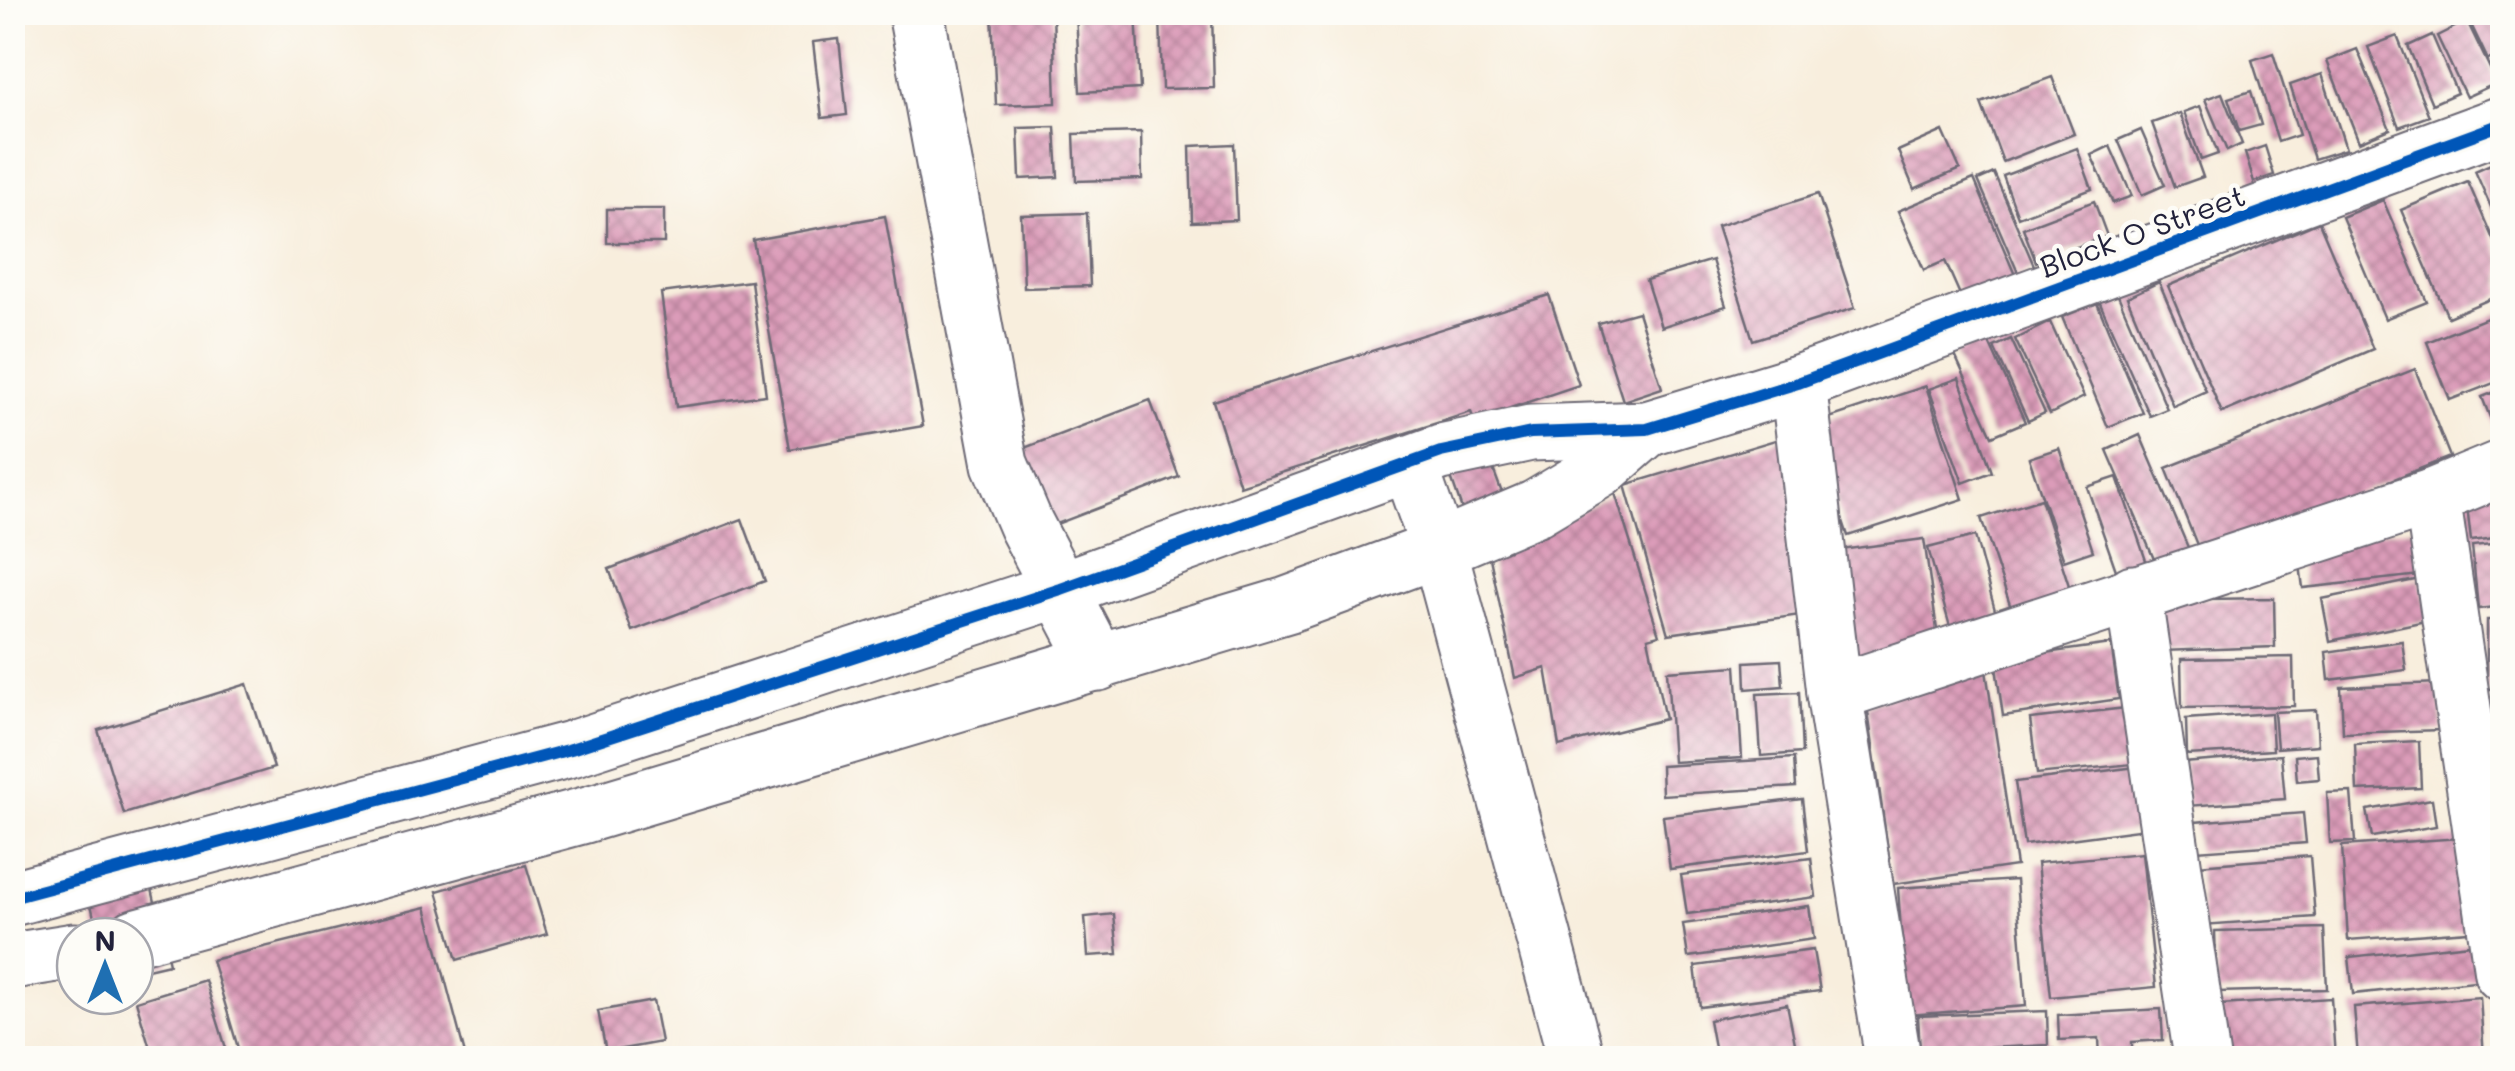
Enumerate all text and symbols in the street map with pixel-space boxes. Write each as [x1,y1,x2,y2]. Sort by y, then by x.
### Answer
street label: Block O Street [2034,174,2250,286]
north arrow [55,916,155,1016]
text: N [94,922,116,958]

